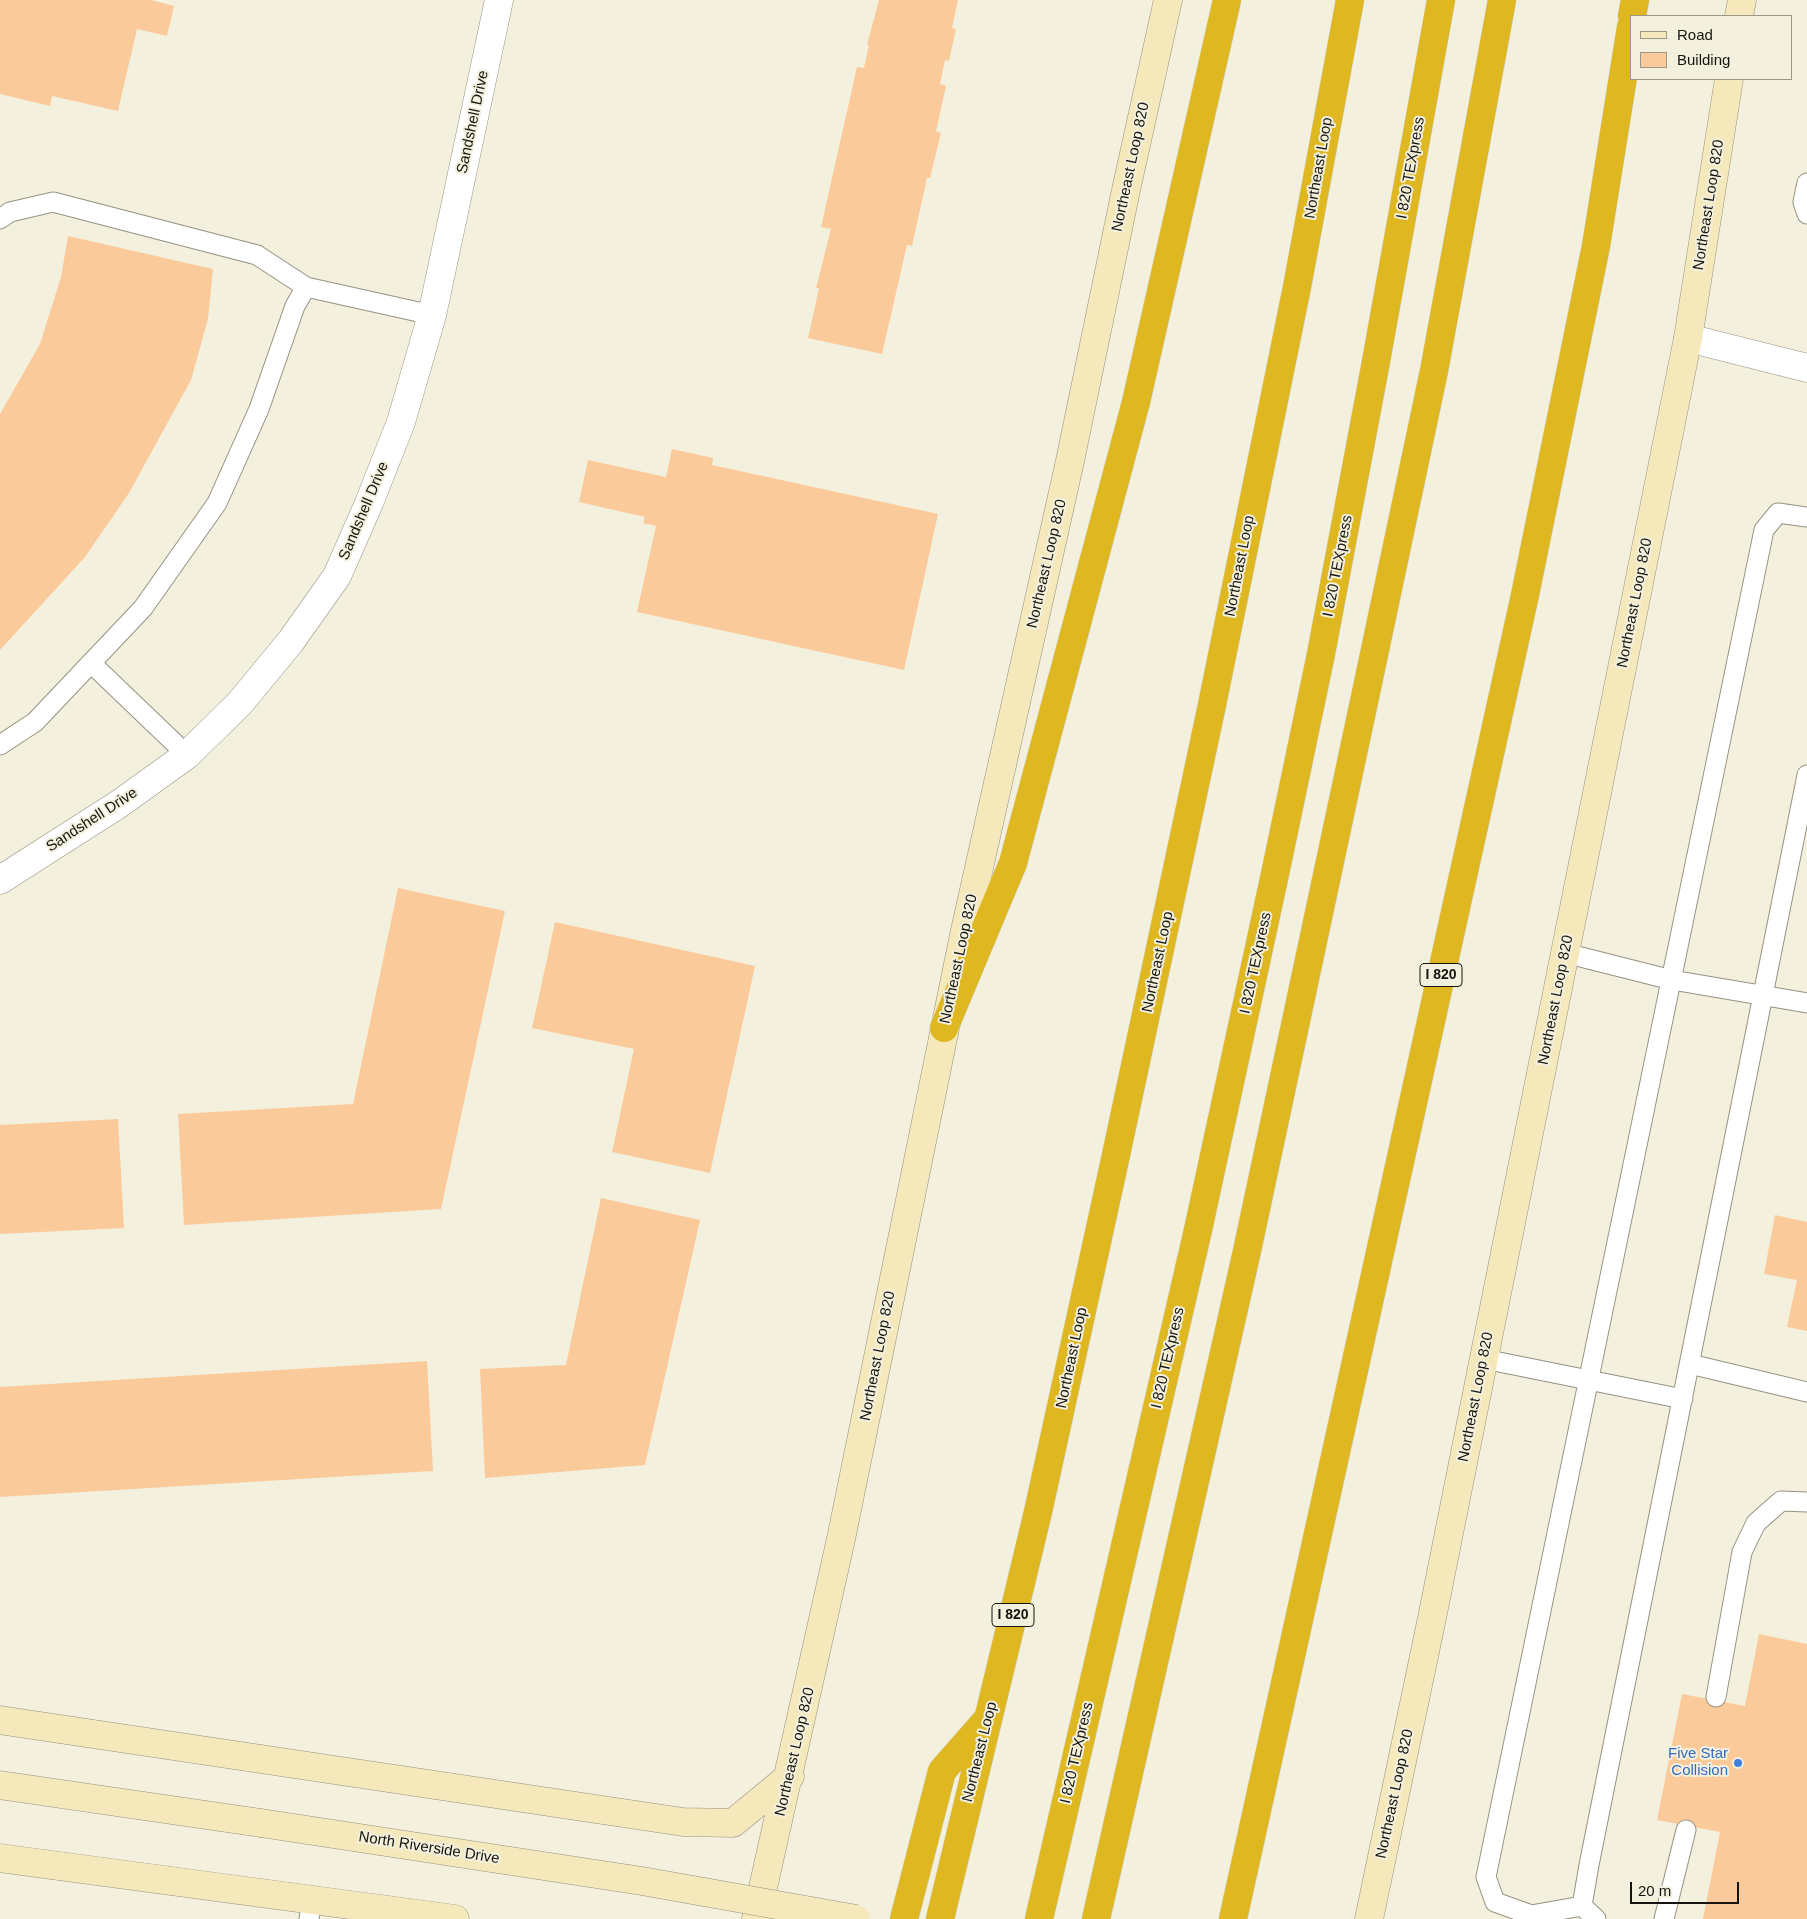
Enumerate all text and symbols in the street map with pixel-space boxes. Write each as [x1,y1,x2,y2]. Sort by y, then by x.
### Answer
legend [1630,15,1792,80]
text: Road [1677,26,1713,43]
text: Building [1677,51,1730,68]
street label: Sandshell Drive [453,69,493,175]
street label: Northeast Loop 820 [1108,101,1154,233]
street label: Northeast Loop [1301,116,1337,220]
street label: I 820 TEXpress [1393,116,1429,220]
street label: Northeast Loop 820 [1690,139,1728,271]
street label: Sandshell Drive [335,459,393,563]
street label: Northeast Loop 820 [1023,498,1071,630]
street label: Northeast Loop [1221,514,1259,618]
street label: I 820 TEXpress [1319,514,1357,618]
street label: Northeast Loop 820 [1614,537,1656,669]
street label: Sandshell Drive [43,784,141,856]
street label: Northeast Loop 820 [936,893,982,1025]
street label: Northeast Loop [1139,910,1177,1014]
street label: I 820 TEXpress [1236,911,1276,1015]
street label: Northeast Loop 820 [1535,934,1577,1066]
road number: I 820 [1420,964,1462,986]
street label: Northeast Loop 820 [857,1290,899,1422]
street label: Northeast Loop [1053,1306,1091,1410]
street label: I 820 TEXpress [1148,1306,1188,1410]
street label: Northeast Loop 820 [1455,1331,1497,1463]
road number: I 820 [992,1604,1034,1626]
street label: Northeast Loop 820 [771,1686,819,1818]
street label: Northeast Loop [959,1700,1001,1804]
street label: I 820 TEXpress [1057,1701,1097,1805]
street label: Northeast Loop 820 [1372,1728,1418,1860]
place label: Five Star Collision [1668,1745,1728,1780]
marker: Five Star Collision [1732,1757,1744,1769]
street label: North Riverside Drive [357,1828,501,1868]
scale bar [1632,1872,1741,1904]
text: 20 m [1638,1882,1671,1899]

